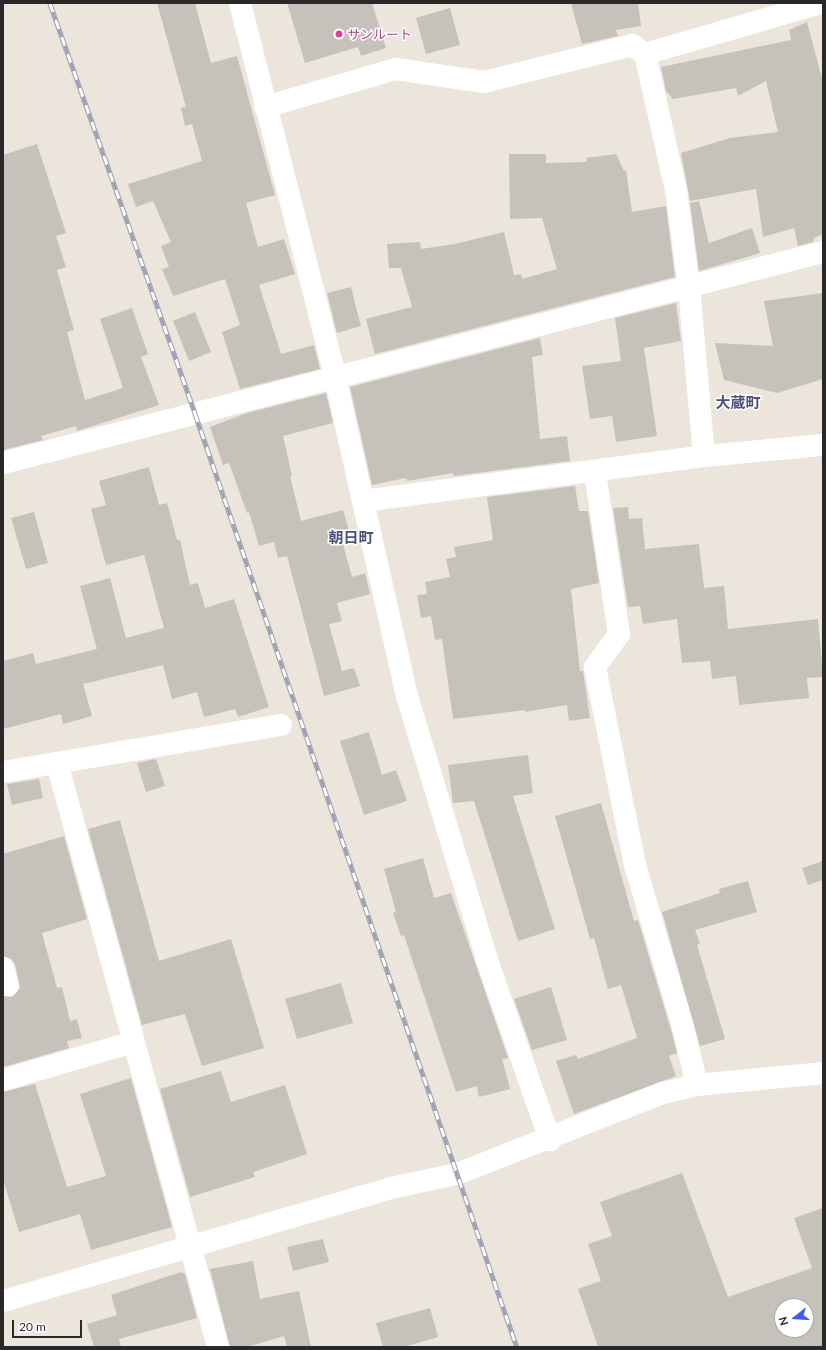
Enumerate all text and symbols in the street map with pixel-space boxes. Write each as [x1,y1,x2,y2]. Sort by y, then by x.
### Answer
place label: サンルート [347,26,412,42]
marker: サンルート [334,29,344,39]
district label: 大蔵町 [716,394,760,412]
district label: 朝日町 [329,529,373,547]
north arrow [774,1298,814,1338]
scale bar [14,1312,84,1338]
text: N [776,1315,790,1327]
text: 20 m [19,1319,46,1334]

